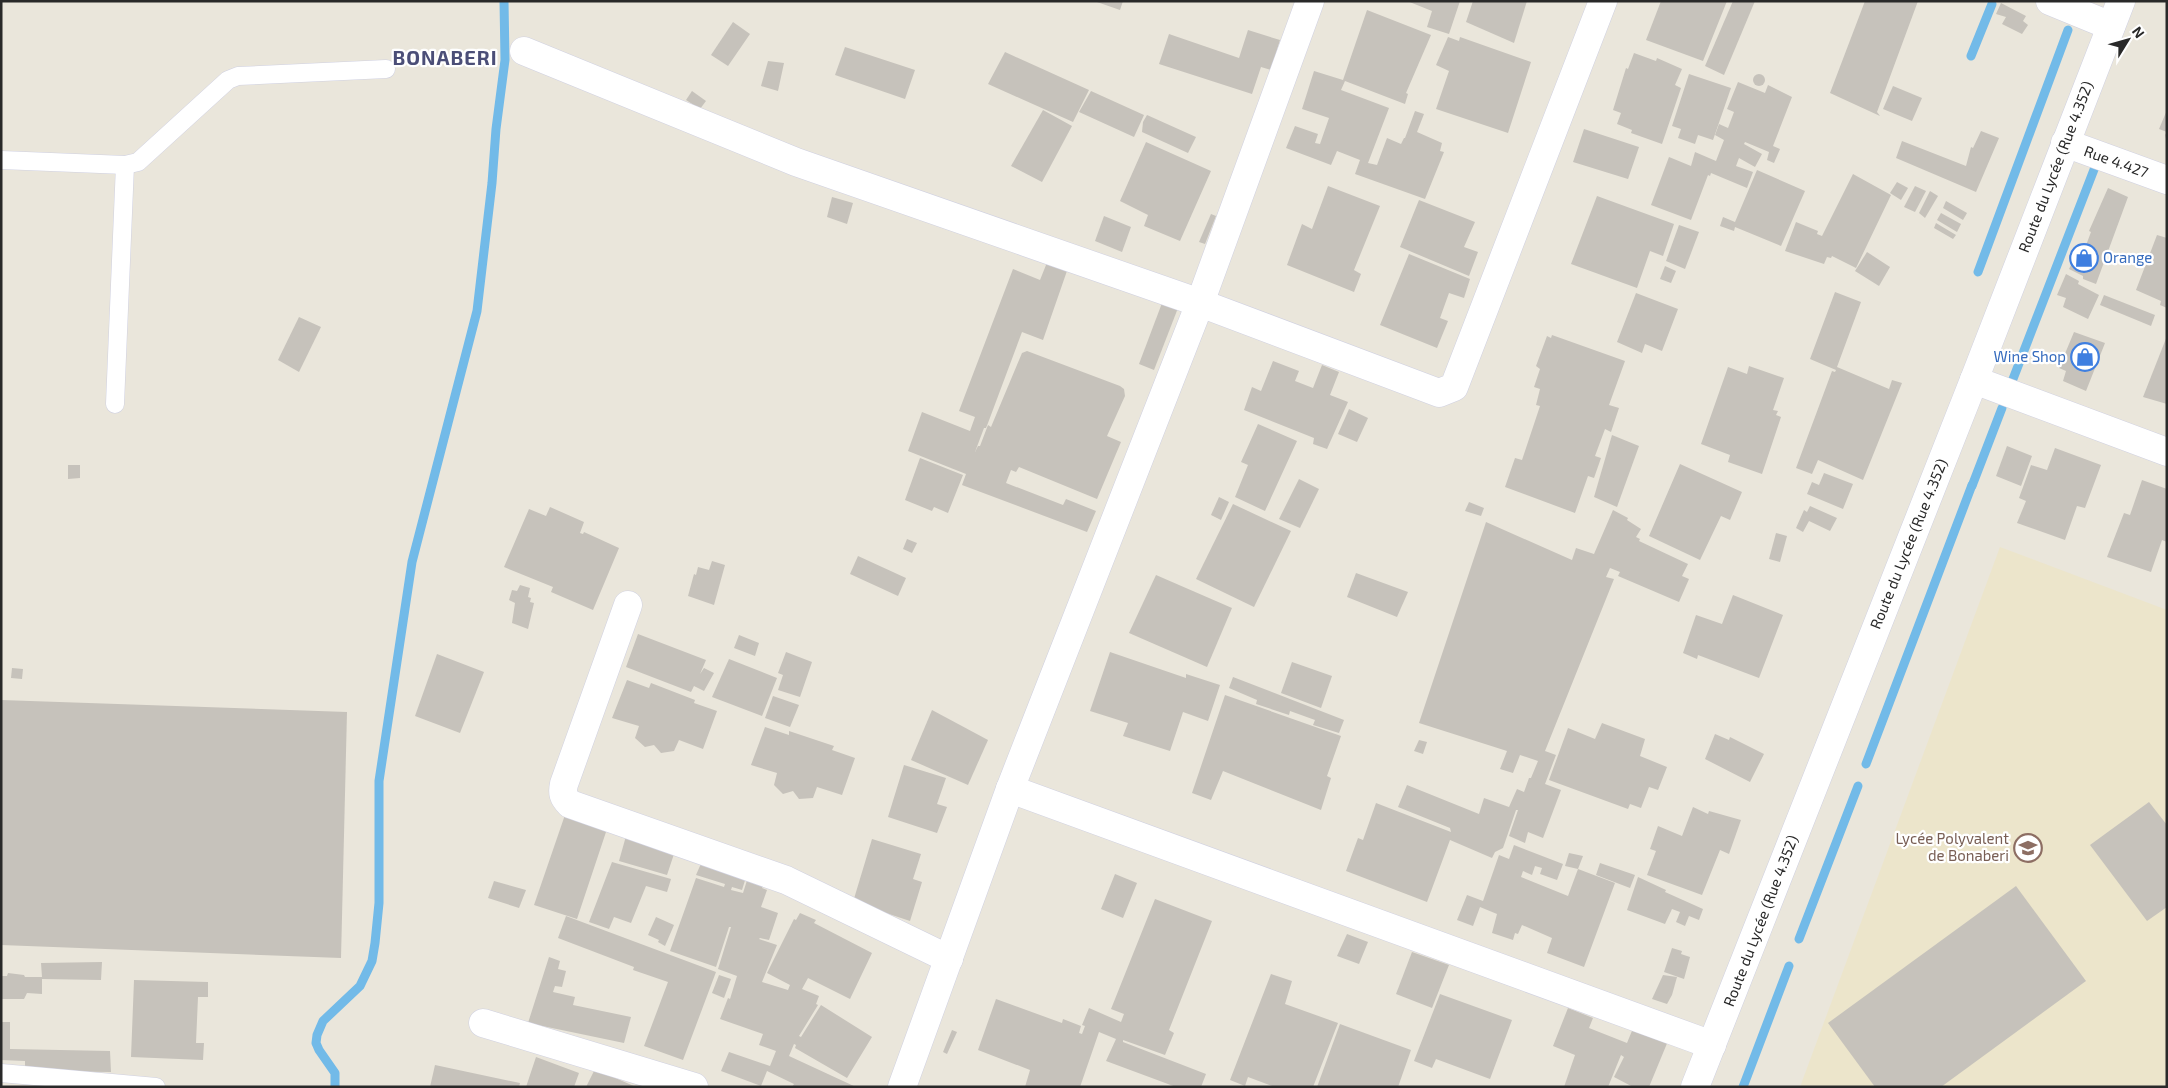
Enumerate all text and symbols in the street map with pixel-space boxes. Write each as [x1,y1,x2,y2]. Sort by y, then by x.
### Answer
north arrow [2103,15,2153,65]
text: N [2129,23,2149,41]
district label: BONABERI [392,45,498,69]
street label: Route du Lycée (Rue 4.352) [2014,78,2096,255]
street label: Rue 4.427 [2082,141,2151,181]
shop icon: Orange [2069,243,2099,273]
place label: Orange [2103,248,2152,266]
shop icon: Wine Shop [2070,342,2100,372]
place label: Wine Shop [1994,347,2066,365]
street label: Route du Lycée (Rue 4.352) [1866,456,1951,631]
place label: Lycée Polyvalent de Bonaberi [1895,829,2009,864]
street label: Route du Lycée (Rue 4.352) [1719,832,1801,1009]
school or university icon: Lycée Polyvalent de Bonaberi [2013,833,2043,863]

